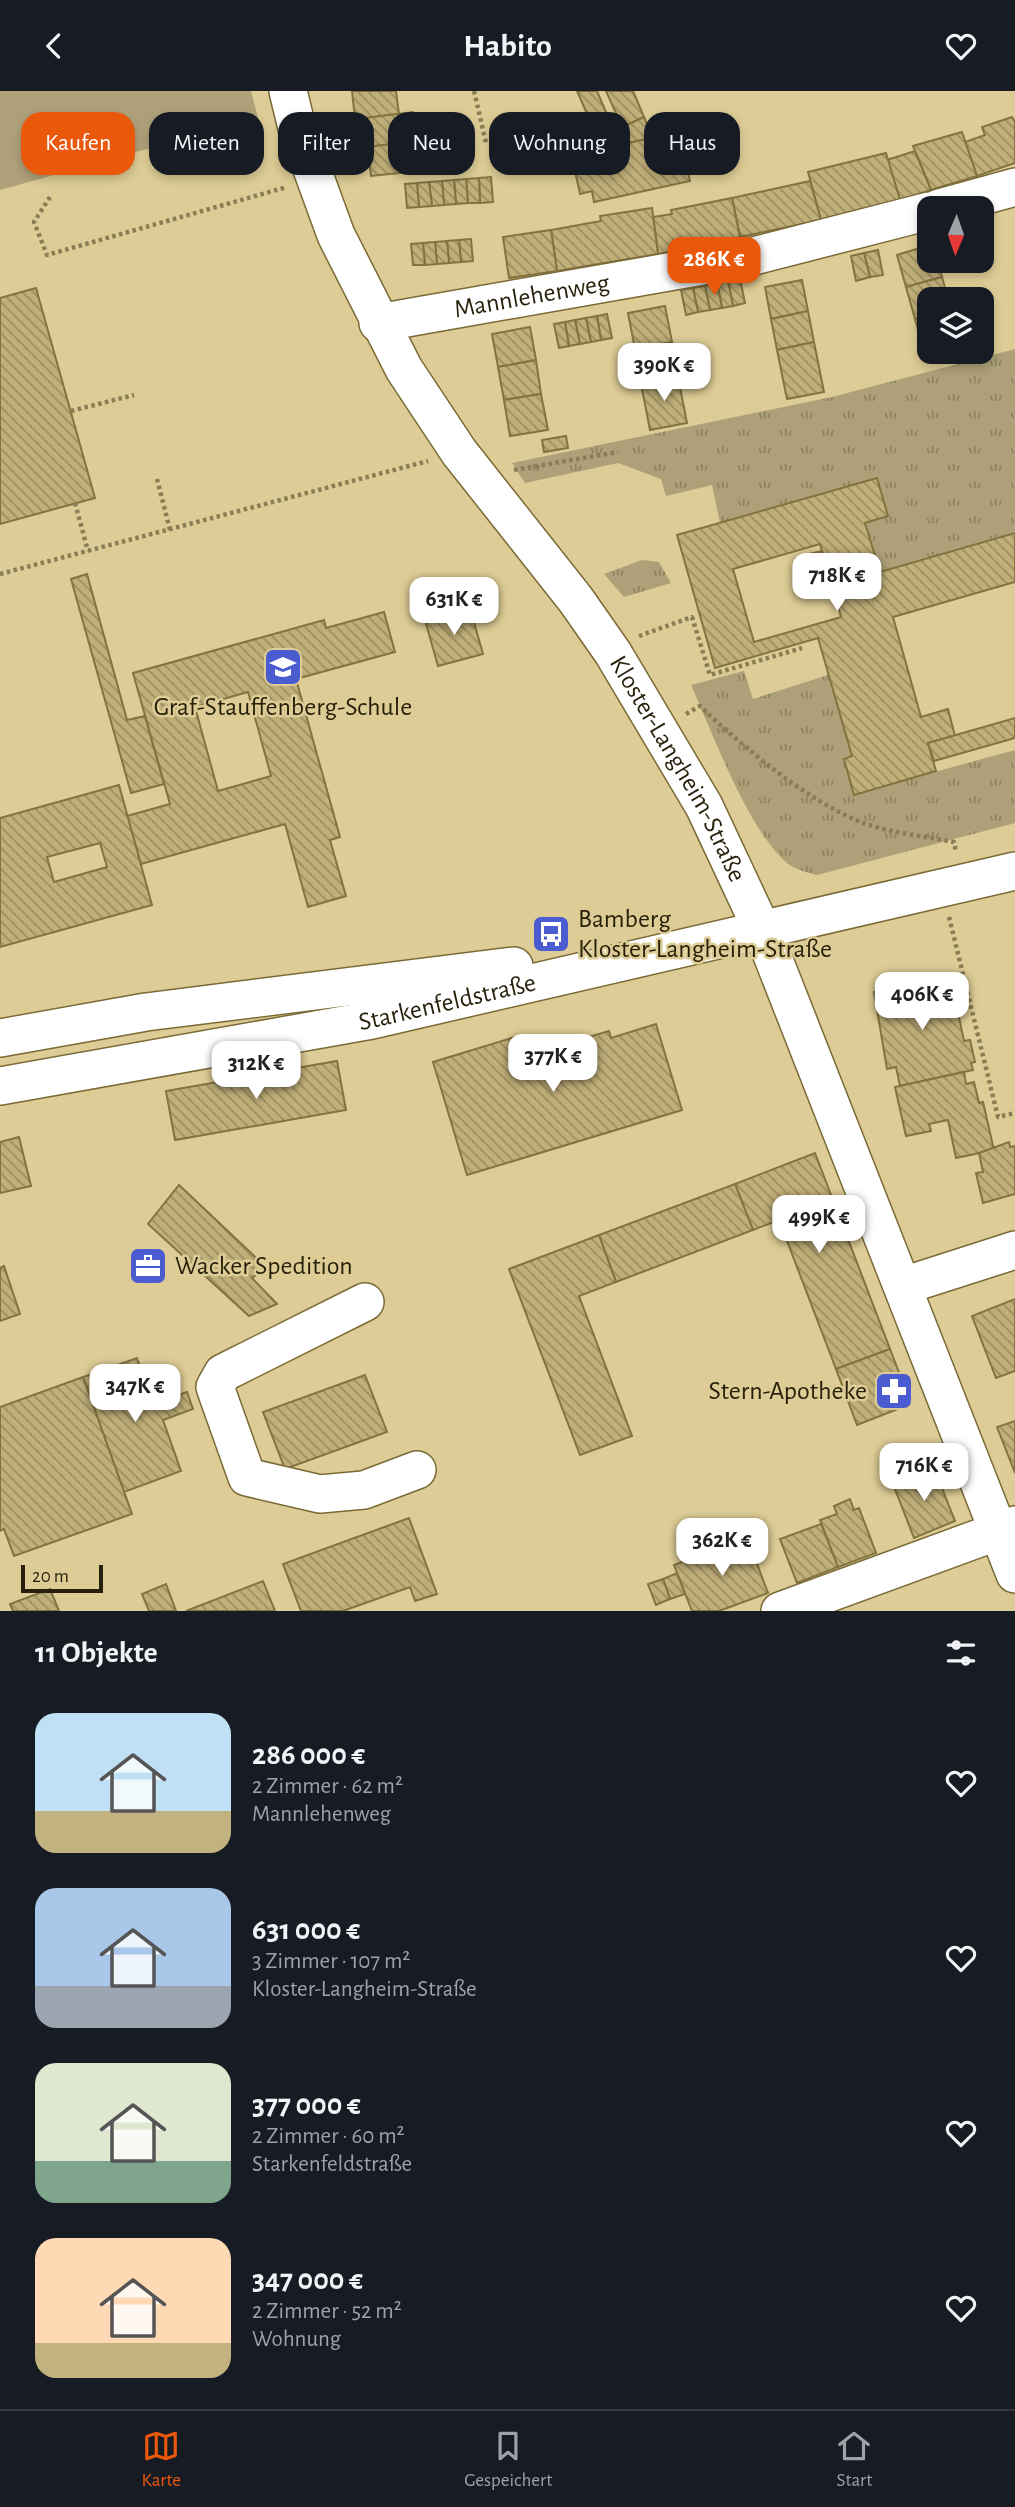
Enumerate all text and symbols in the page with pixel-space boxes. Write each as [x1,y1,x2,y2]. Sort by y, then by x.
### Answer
icon: back [35,27,73,65]
icon: heart [942,27,980,65]
text: Habito [463,30,552,62]
chip: Kaufen [21,112,135,175]
chip: Mieten [149,112,264,175]
chip: Filter [278,112,374,175]
chip: Neu [388,112,475,175]
chip: Wohnung [489,112,630,175]
chip: Haus [644,112,740,175]
north arrow [917,196,994,273]
map controls [917,196,994,364]
pin: 286K € [657,237,771,297]
text: 286K € [684,248,744,271]
street label: Mannlehenweg [452,270,612,322]
button: layers [917,287,994,364]
pin: 390K € [607,343,721,403]
text: 390K € [634,354,694,377]
pin: 718K € [780,553,894,613]
text: 718K € [808,564,866,587]
pin: 631K € [397,577,511,637]
text: 631K € [426,588,482,611]
school or university icon: Graf-Stauffenberg-Schule [262,646,304,688]
street label: Kloster-Langheim-Straße [605,651,751,886]
place label: Graf-Stauffenberg-Schule [154,694,412,720]
place label: Bamberg Kloster-Langheim-Straße [578,906,832,962]
bus stop icon: Bamberg Kloster-Langheim-Straße [530,913,572,955]
street label: Starkenfeldstraße [357,969,538,1035]
pin: 406K € [865,972,979,1032]
text: 406K € [891,983,953,1006]
pin: 377K € [496,1035,610,1094]
pin: 312K € [199,1041,313,1101]
text: 377K € [524,1045,582,1068]
text: 312K € [228,1052,284,1075]
pin: 499K € [762,1195,876,1255]
text: 499K € [788,1206,850,1229]
office icon: Wacker Spedition [127,1245,169,1287]
place label: Wacker Spedition [175,1253,353,1279]
pin: 347K € [78,1365,192,1424]
pharmacy icon: Stern-Apotheke [873,1370,915,1412]
text: 347K € [105,1375,165,1398]
place label: Stern-Apotheke [709,1378,867,1404]
pin: 716K € [867,1443,981,1503]
text: 716K € [896,1454,952,1477]
pin: 362K € [665,1519,779,1578]
text: 362K € [692,1529,752,1552]
scale bar [21,1562,103,1594]
text: 20 m [32,1567,69,1586]
icon: filters [942,1634,980,1672]
text: 11 Objekte [35,1638,158,1668]
text: 286 000 € [252,1740,365,1770]
icon: home [91,1741,175,1825]
icon: heart [942,1764,980,1802]
text: 2 Zimmer · 62 m² [252,1775,403,1798]
text: Mannlehenweg [252,1803,391,1826]
text: 631 000 € [252,1915,360,1945]
icon: home [91,1916,175,2000]
icon: heart [942,1939,980,1977]
text: 3 Zimmer · 107 m² [252,1950,410,1973]
text: Kloster-Langheim-Straße [252,1978,477,2001]
text: 377 000 € [252,2090,361,2120]
icon: home [91,2091,175,2175]
icon: heart [942,2114,980,2152]
text: 2 Zimmer · 60 m² [252,2125,405,2148]
text: Starkenfeldstraße [252,2153,412,2176]
text: 347 000 € [252,2265,363,2295]
icon: home [91,2266,175,2350]
icon: heart [942,2289,980,2327]
text: 2 Zimmer · 52 m² [252,2300,402,2323]
text: Wohnung [252,2328,341,2351]
tab: Karte [142,2427,181,2492]
tab: Gespeichert [464,2427,552,2492]
tab: Start [835,2427,873,2492]

